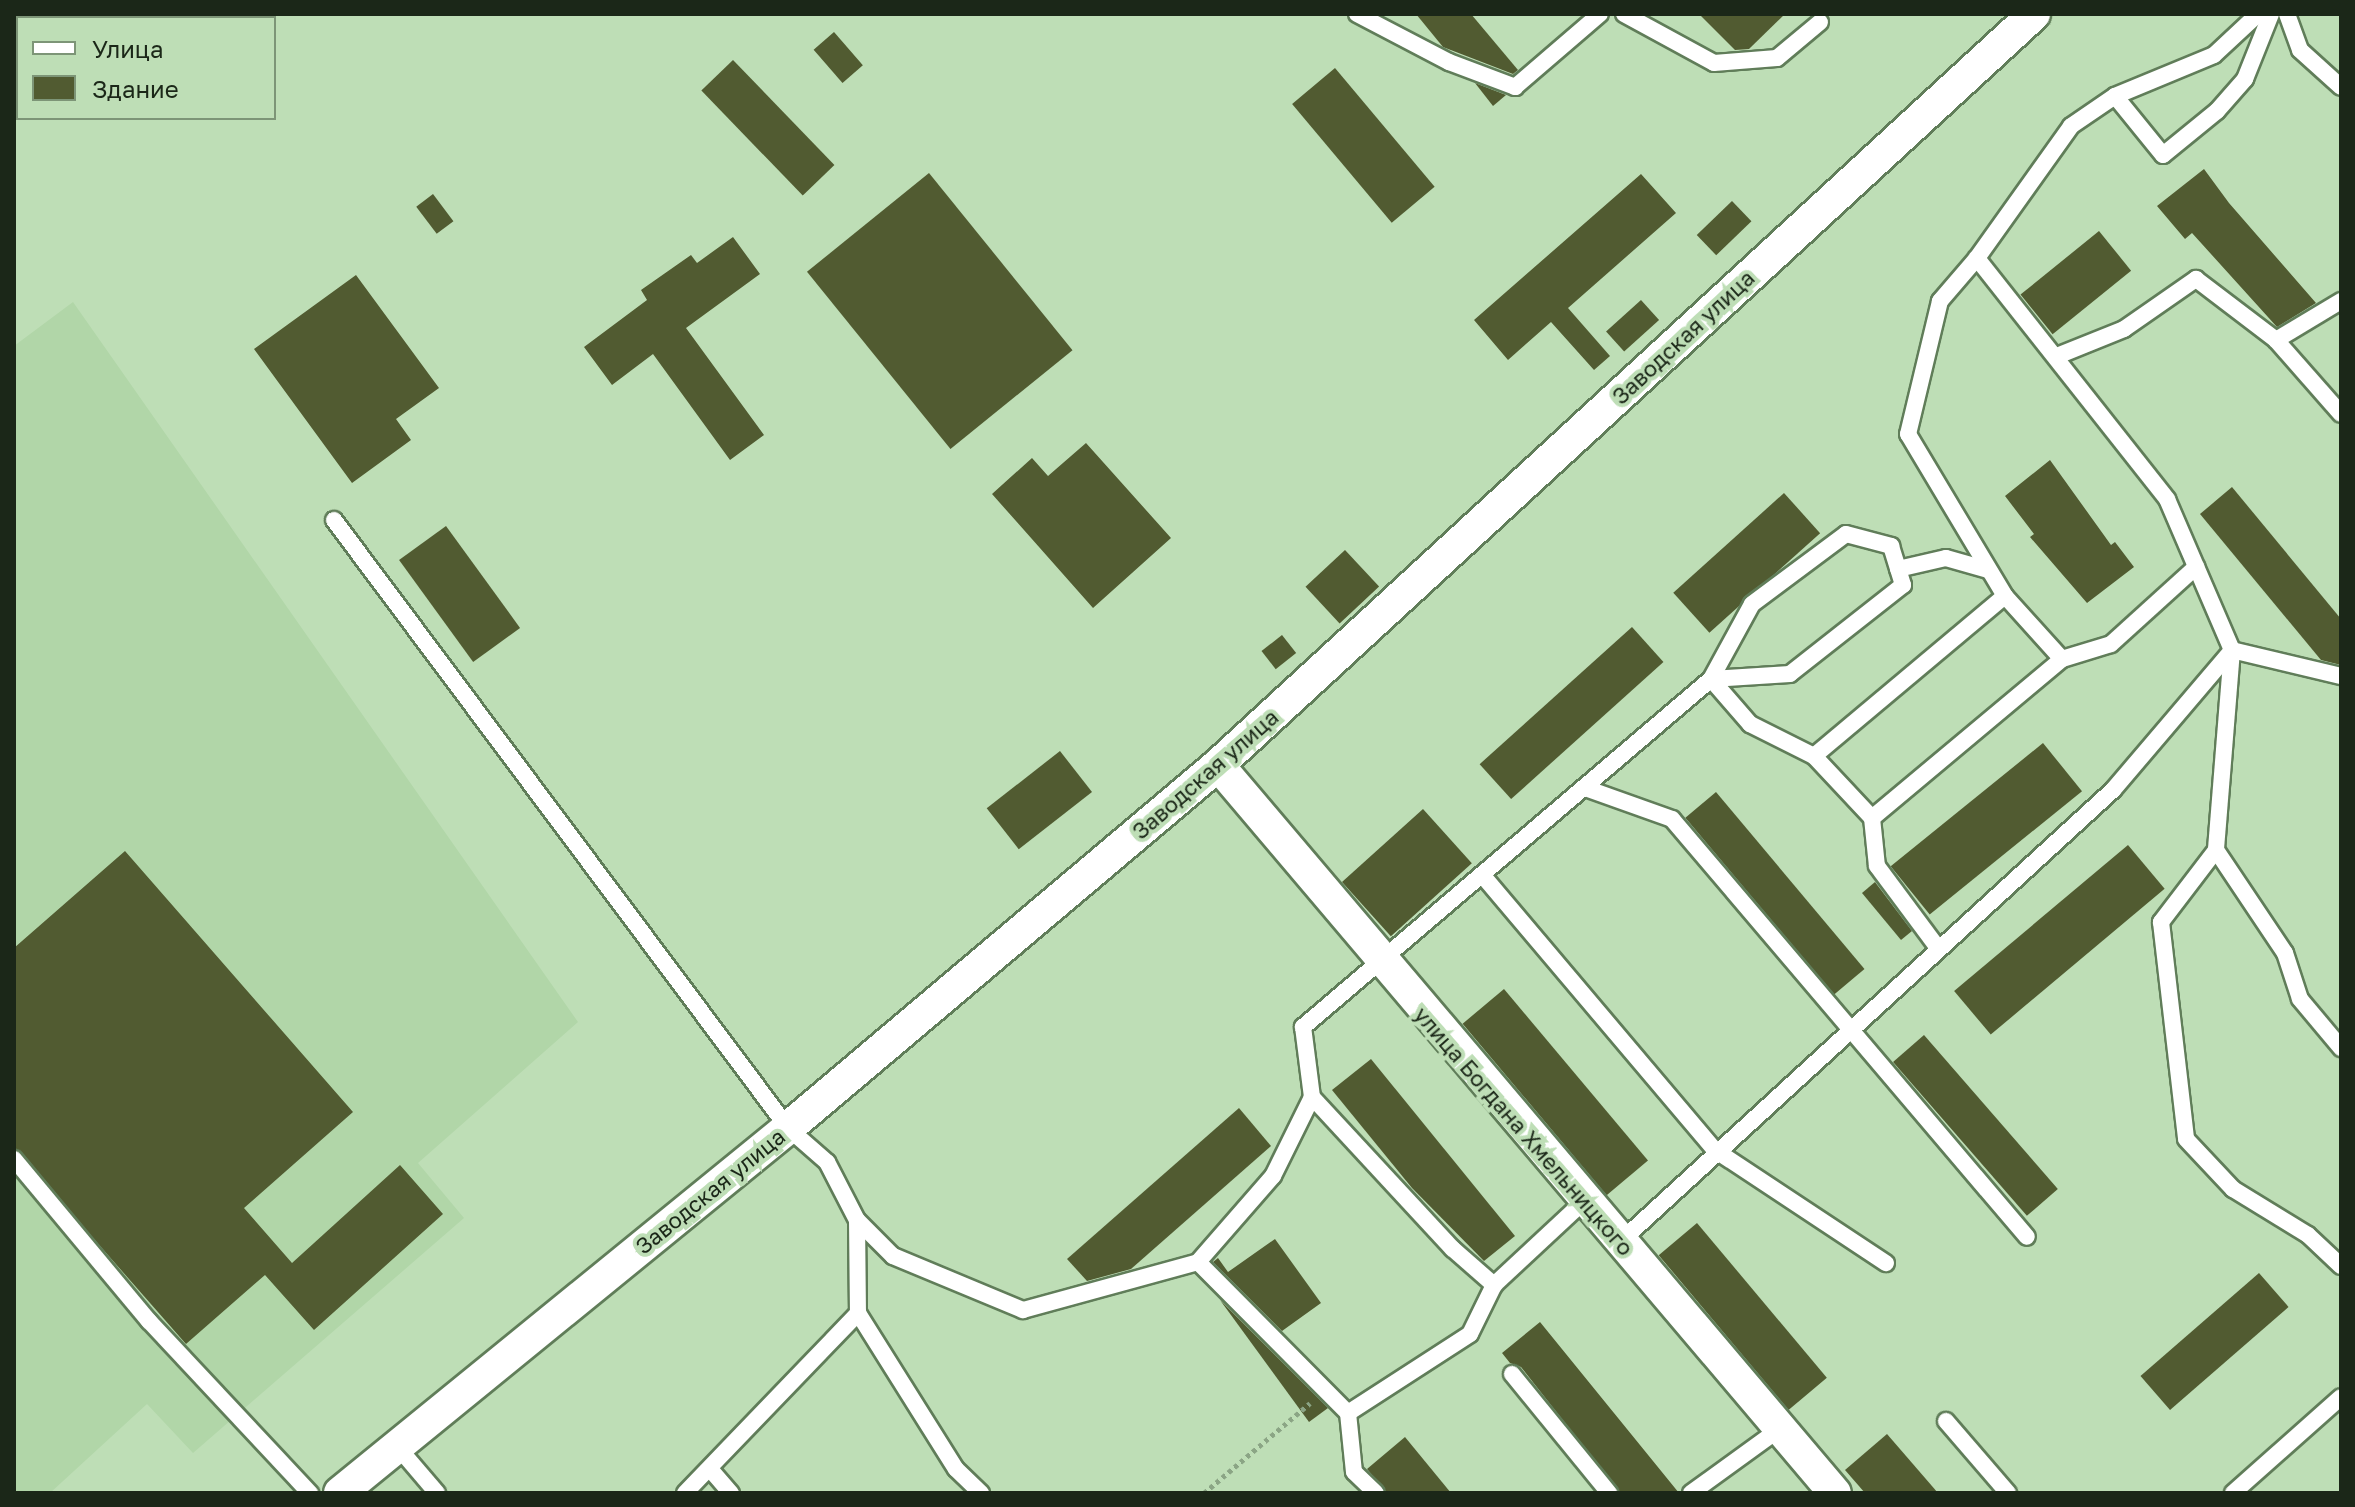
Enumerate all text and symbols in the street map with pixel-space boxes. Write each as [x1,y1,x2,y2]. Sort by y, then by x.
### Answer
legend [16,16,276,120]
text: Улица [92,34,164,63]
text: Здание [92,74,179,103]
street label: Заводская улица [1607,264,1759,410]
street label: Заводская улица [1127,703,1283,845]
street label: улица Богдана Хмельницкого [1409,1001,1639,1261]
street label: Заводская улица [630,1123,790,1259]

